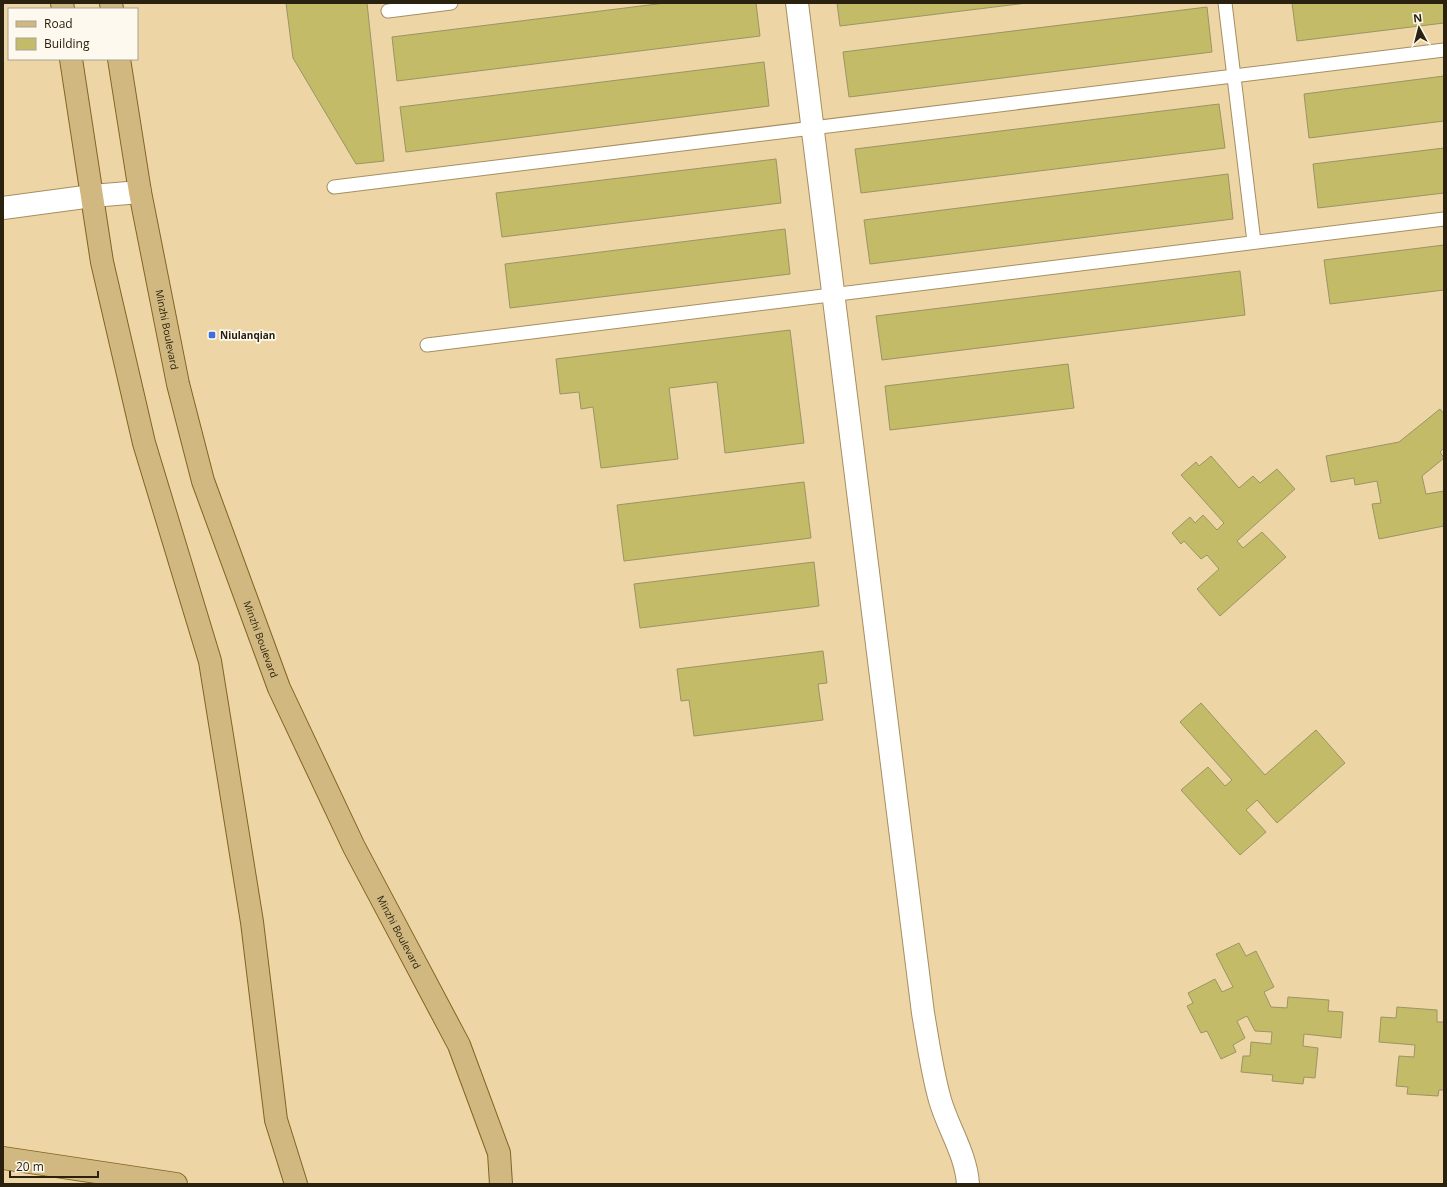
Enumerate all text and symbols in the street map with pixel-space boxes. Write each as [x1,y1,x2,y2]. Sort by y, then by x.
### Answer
legend [8,8,138,60]
north arrow [1399,8,1439,48]
text: N [1412,10,1423,26]
text: Road [44,15,73,32]
text: Building [44,35,90,52]
street label: Minzhi Boulevard [152,288,182,371]
place label: Niulanqian [220,328,275,342]
marker: Niulanqian [207,330,217,340]
street label: Minzhi Boulevard [240,599,282,680]
street label: Minzhi Boulevard [374,893,424,971]
scale bar [10,1153,98,1179]
text: 20 m [16,1158,44,1175]

